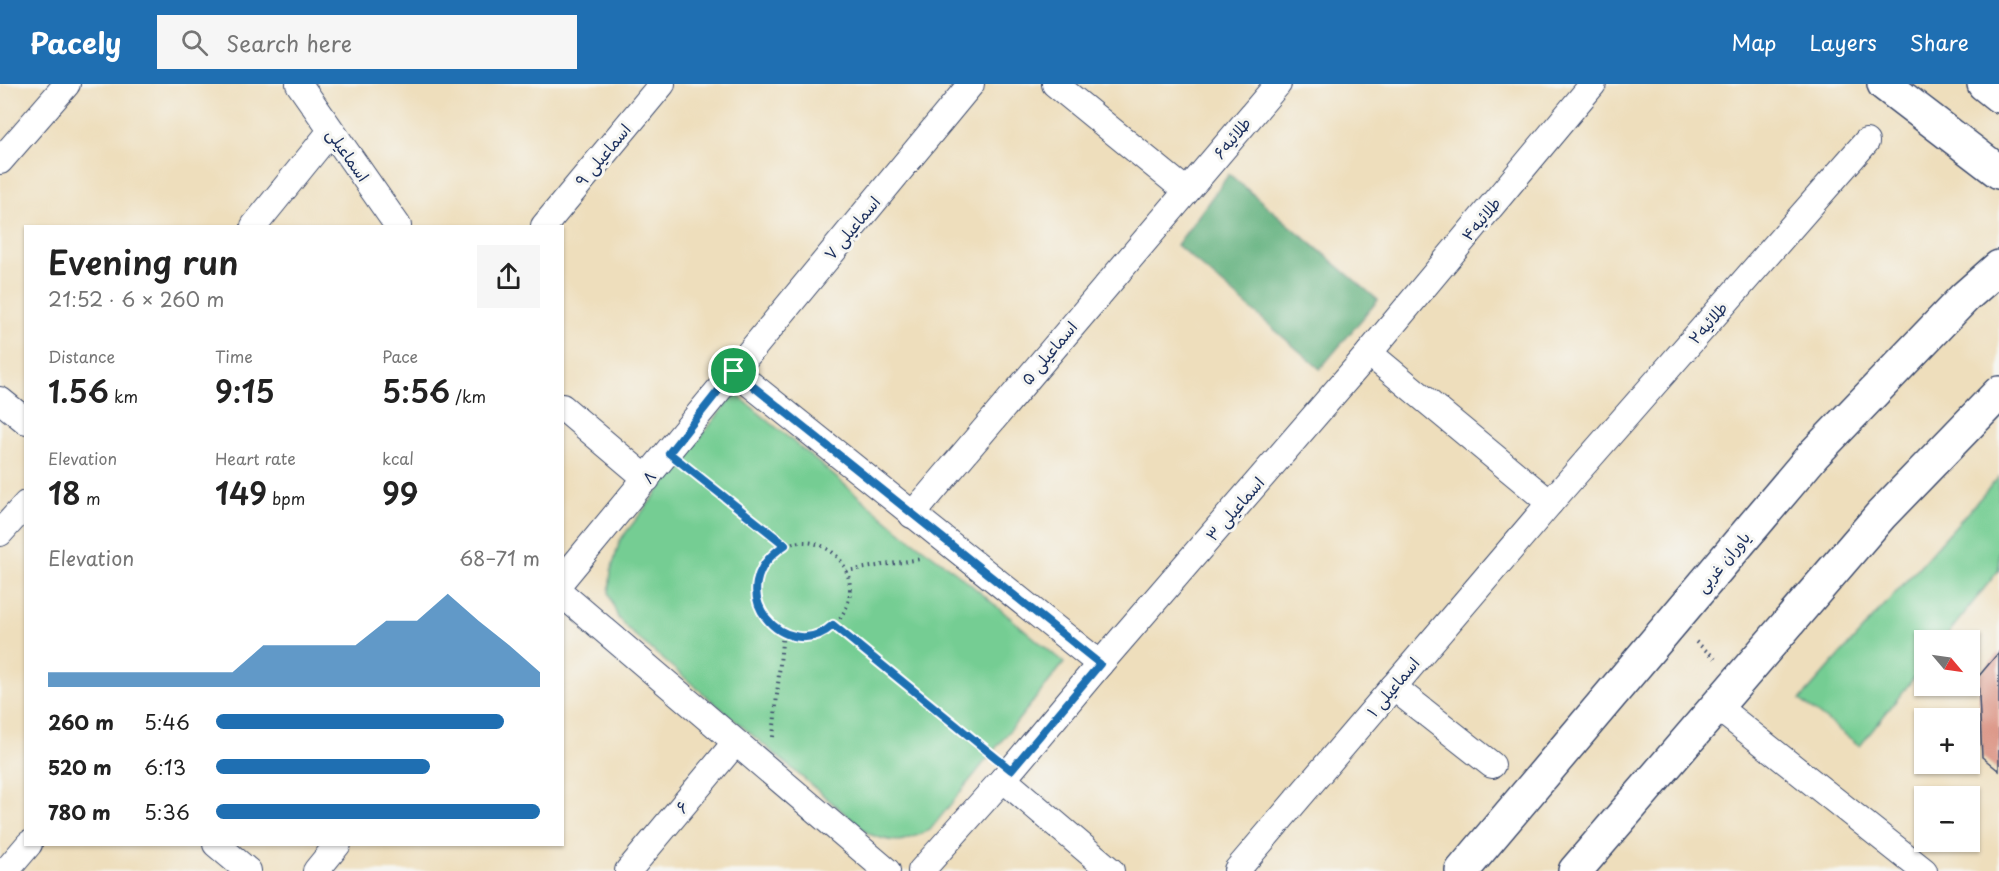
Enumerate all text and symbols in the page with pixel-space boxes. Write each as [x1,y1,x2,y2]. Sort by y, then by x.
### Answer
search box [157,15,577,69]
text: Pacely [30,21,121,64]
icon: search [178,26,211,59]
text: Search here [226,26,352,59]
text: Map [1732,26,1776,58]
text: Layers [1809,26,1877,58]
text: Share [1910,26,1969,58]
street label: طلائیه۶ [1207,111,1256,164]
street label: اسماعیلی ۹ [569,118,636,191]
street label: اسماعیلی [322,123,376,186]
street label: اسماعیلی ۷ [817,190,885,264]
street label: طلائیه۴ [1455,191,1506,245]
text: Evening run [48,236,239,286]
button: share [477,245,540,308]
text: 21:52 · 6 × 260 m [48,284,225,314]
street label: طلائیه۲ [1682,296,1732,349]
street label: اسماعیلی ۵ [1014,315,1082,389]
text: Distance [48,344,115,368]
text: Time [215,344,253,368]
text: Pace [382,344,418,368]
pin [708,345,759,396]
icon: arrive [717,354,750,387]
text: 1.56 [48,368,109,413]
text: 9:15 [215,368,275,413]
text: 5:56 [382,368,450,413]
text: km [109,384,138,408]
text: /km [450,384,486,408]
text: Elevation [48,446,117,470]
text: Heart rate [215,446,296,470]
text: kcal [382,446,414,470]
street label: ۸ [635,464,661,488]
text: 18 [48,470,81,515]
text: 149 [215,470,267,515]
text: 99 [382,470,418,515]
street label: اسماعیلی ۳ [1199,471,1269,546]
text: m [81,486,101,510]
text: bpm [267,486,305,510]
street label: یاوران غربی [1689,525,1755,597]
text: Elevation [48,543,134,573]
text: 68–71 m [459,543,540,573]
north arrow [1914,630,1980,696]
map controls [1914,630,1980,852]
street label: اسماعیلی ۱ [1360,651,1424,721]
text: 260 m [48,707,114,737]
text: 5:46 [144,707,190,737]
button: + [1914,708,1980,774]
text: 520 m [48,752,112,782]
text: 6:13 [144,752,186,782]
button: − [1914,786,1980,852]
street label: ۶ [669,795,694,818]
text: 780 m [48,797,111,827]
text: 5:36 [144,797,190,827]

